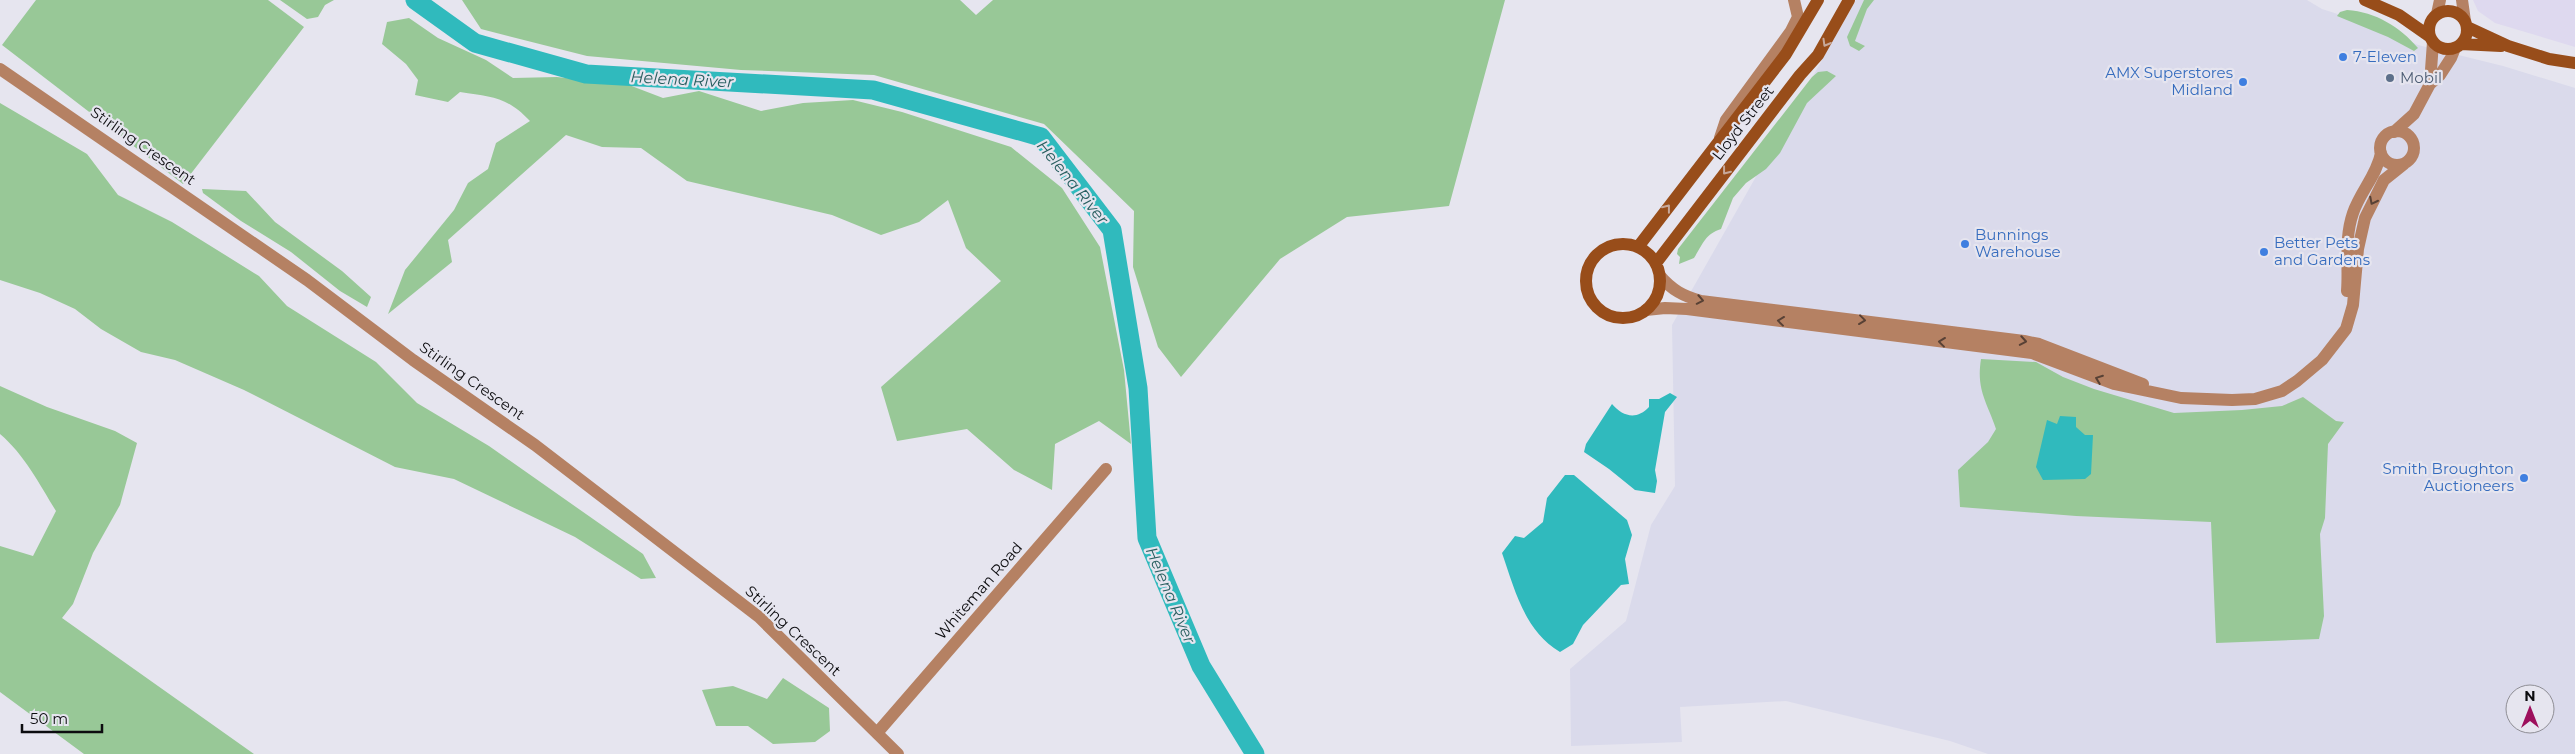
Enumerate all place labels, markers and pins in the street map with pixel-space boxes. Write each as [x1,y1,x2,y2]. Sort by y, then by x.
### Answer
place label: 7-Eleven [2353,47,2417,66]
marker: 7-Eleven [2337,51,2349,63]
place label: AMX Superstores Midland [2105,63,2233,99]
place label: Mobil [2400,68,2442,87]
marker: Mobil [2384,72,2396,84]
marker: AMX Superstores Midland [2237,76,2249,88]
place label: Bunnings Warehouse [1975,225,2061,261]
place label: Better Pets and Gardens [2274,233,2370,269]
marker: Bunnings Warehouse [1959,238,1971,250]
marker: Better Pets and Gardens [2258,246,2270,258]
place label: Smith Broughton Auctioneers [2382,459,2514,495]
marker: Smith Broughton Auctioneers [2518,472,2530,484]

